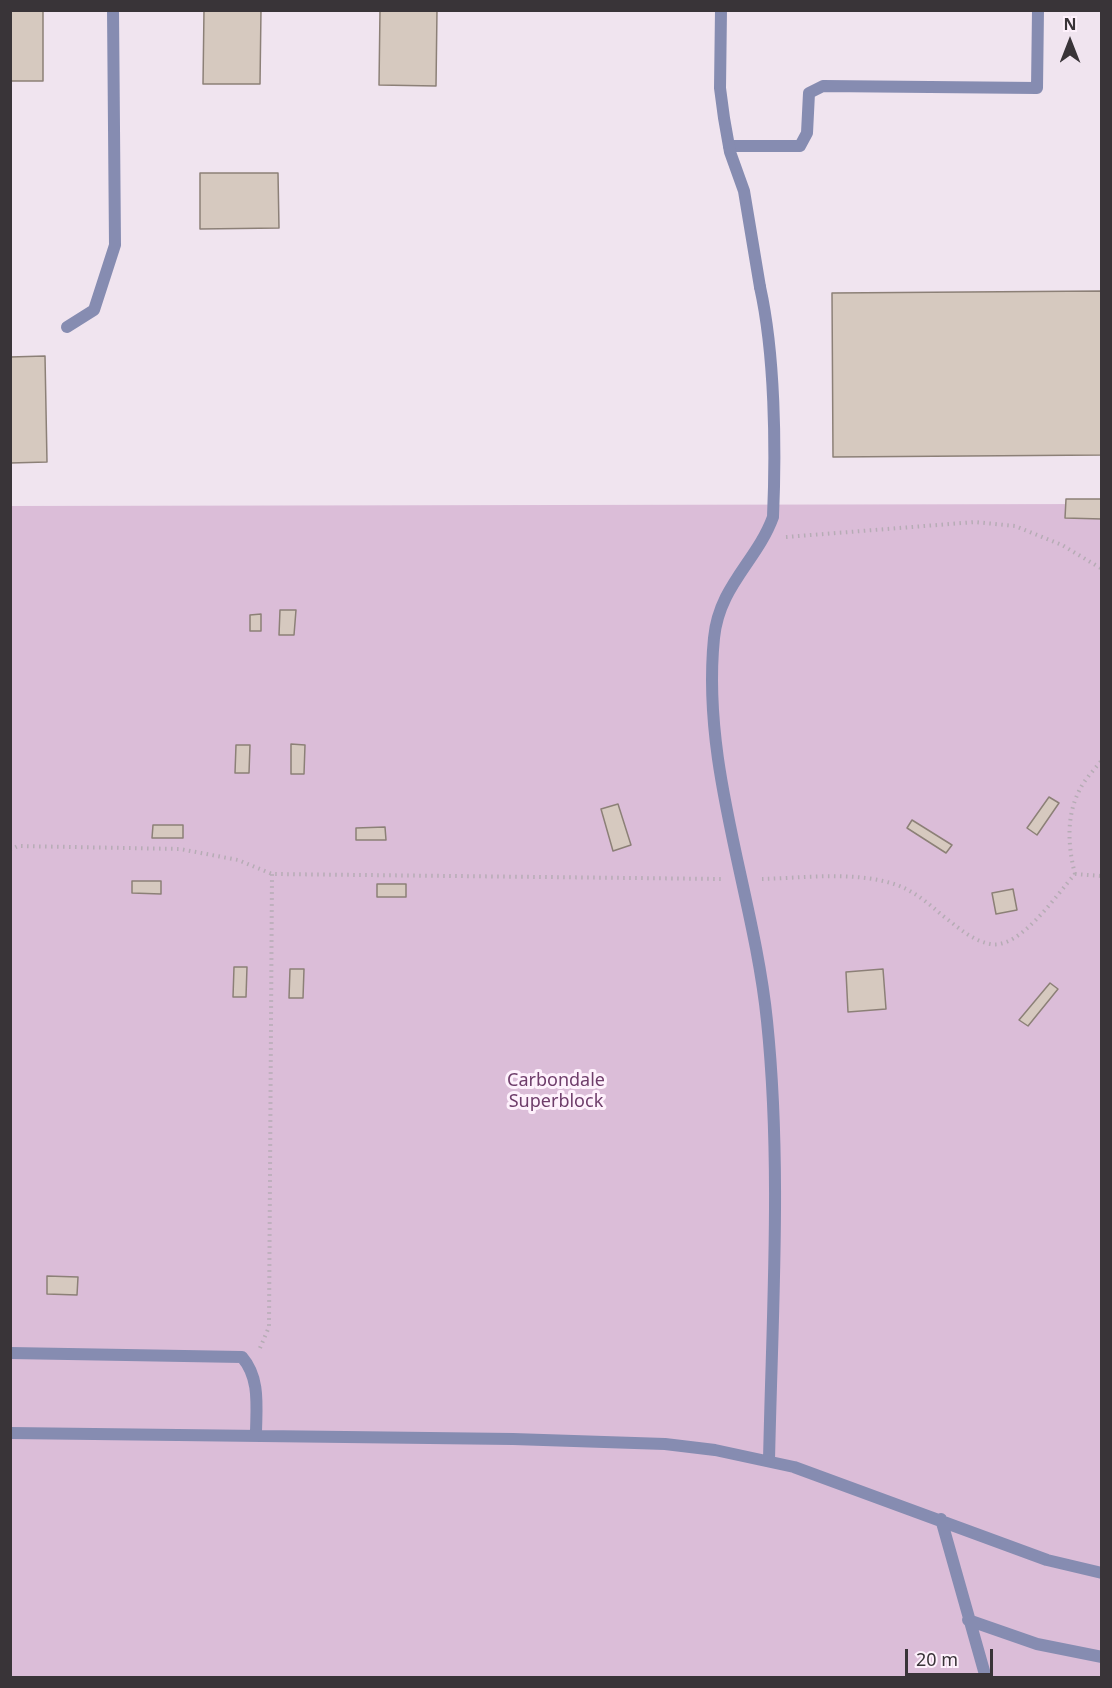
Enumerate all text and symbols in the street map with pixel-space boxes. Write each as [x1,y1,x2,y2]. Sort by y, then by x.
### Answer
north arrow [1040,12,1100,72]
text: N [1063,13,1077,35]
park label: Carbondale Superblock [507,1070,605,1112]
scale bar [908,1637,996,1675]
text: 20 m [916,1647,958,1671]

